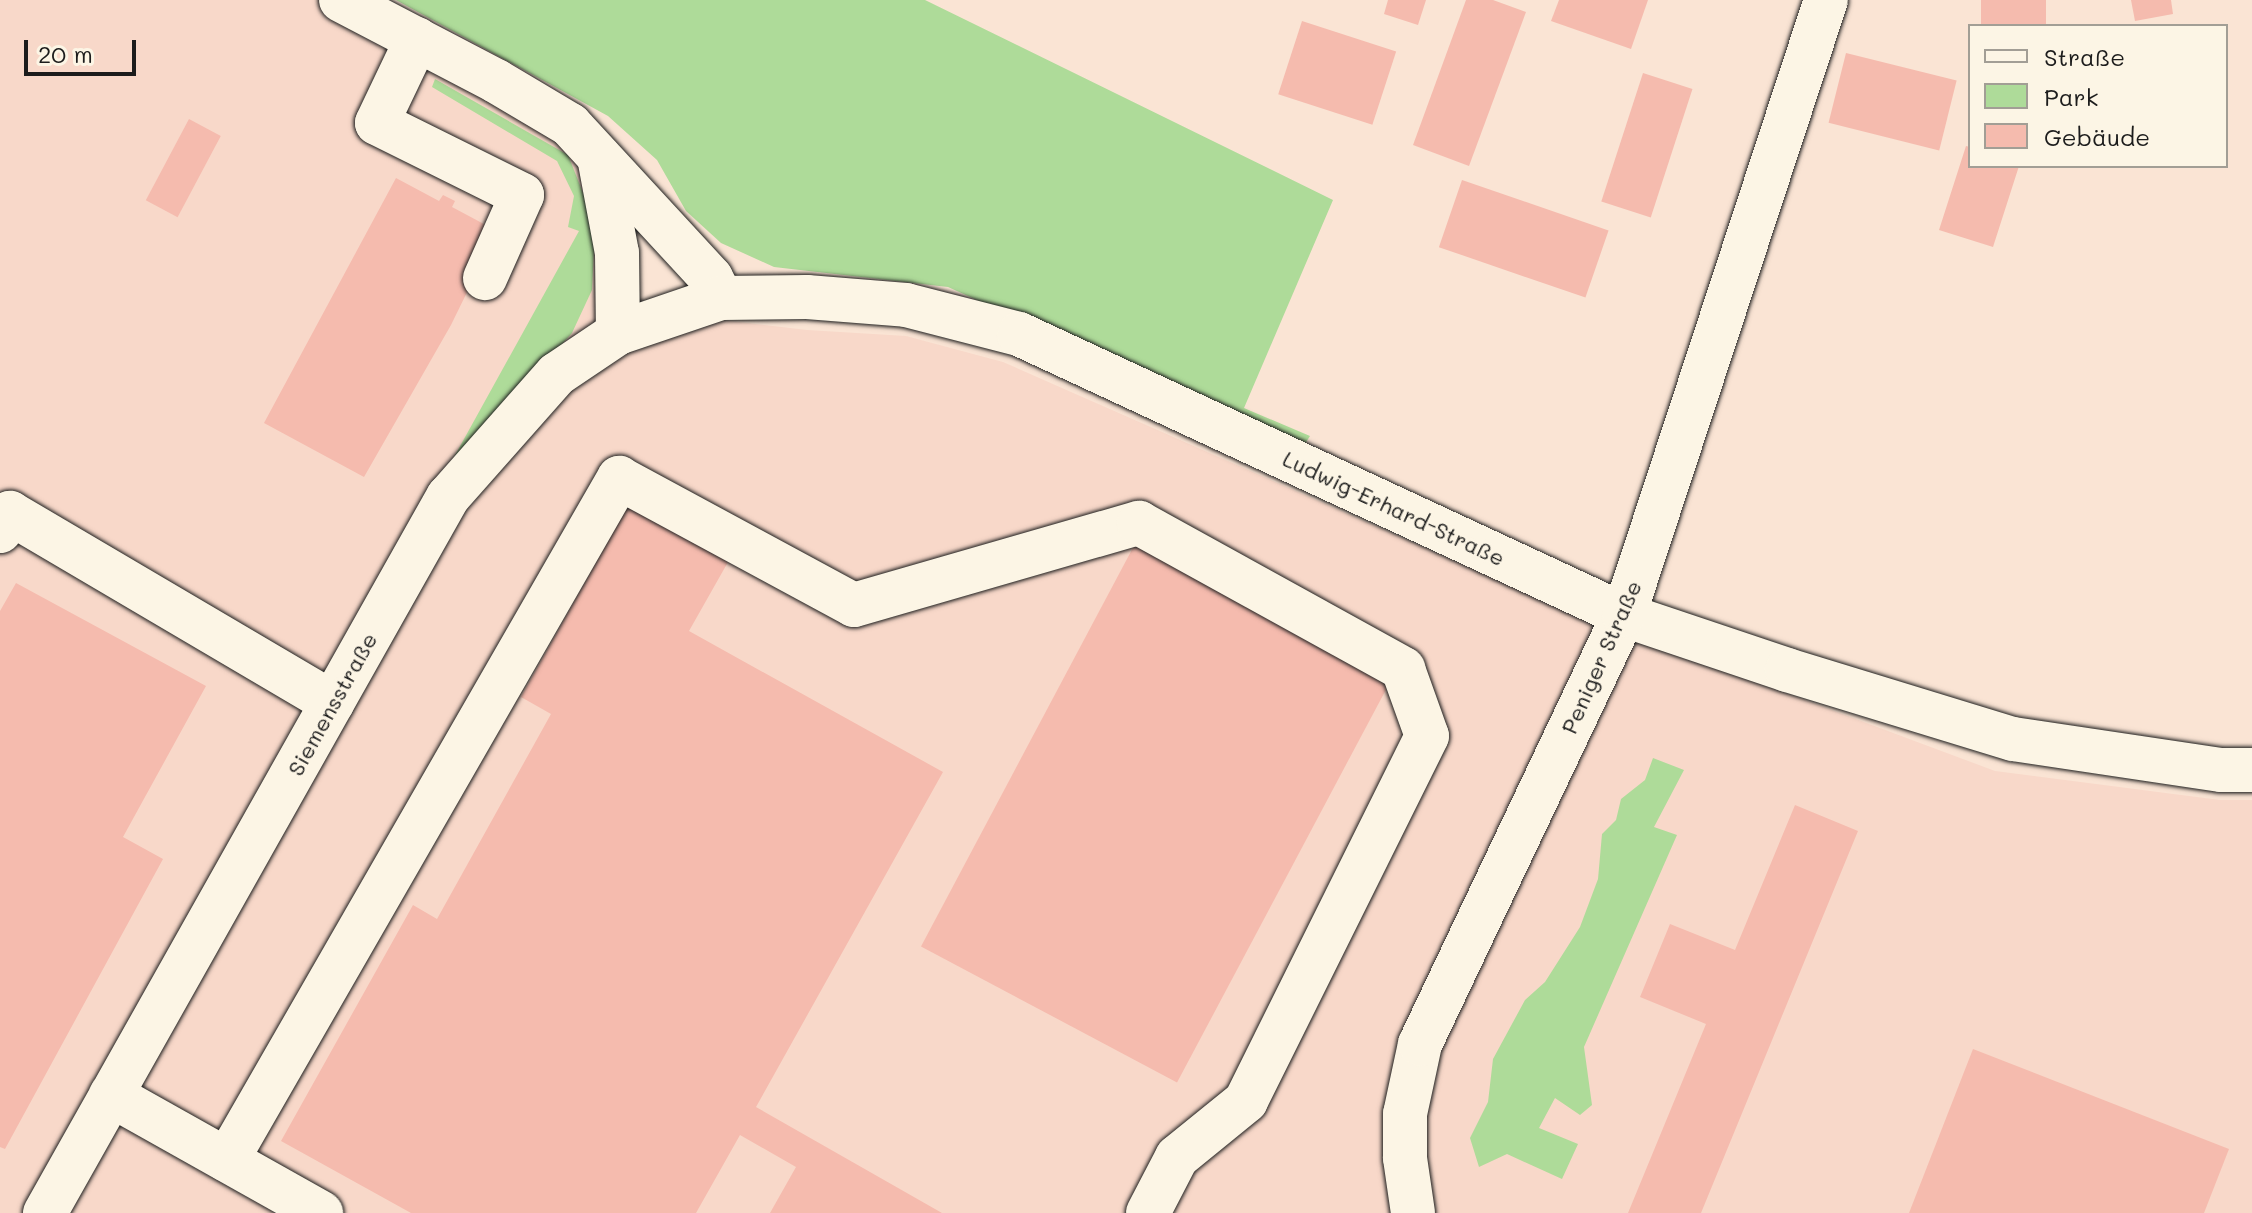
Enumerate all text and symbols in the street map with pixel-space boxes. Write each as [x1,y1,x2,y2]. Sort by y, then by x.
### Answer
scale bar [28,24,140,74]
legend [1968,24,2228,168]
text: 20 m [38,38,93,69]
text: Straße [2044,41,2125,72]
text: Park [2044,81,2098,112]
text: Gebäude [2044,121,2150,152]
street label: Ludwig-Erhard-Straße [1279,445,1509,571]
street label: Peniger Straße [1555,576,1647,738]
street label: Siemensstraße [282,628,382,780]

